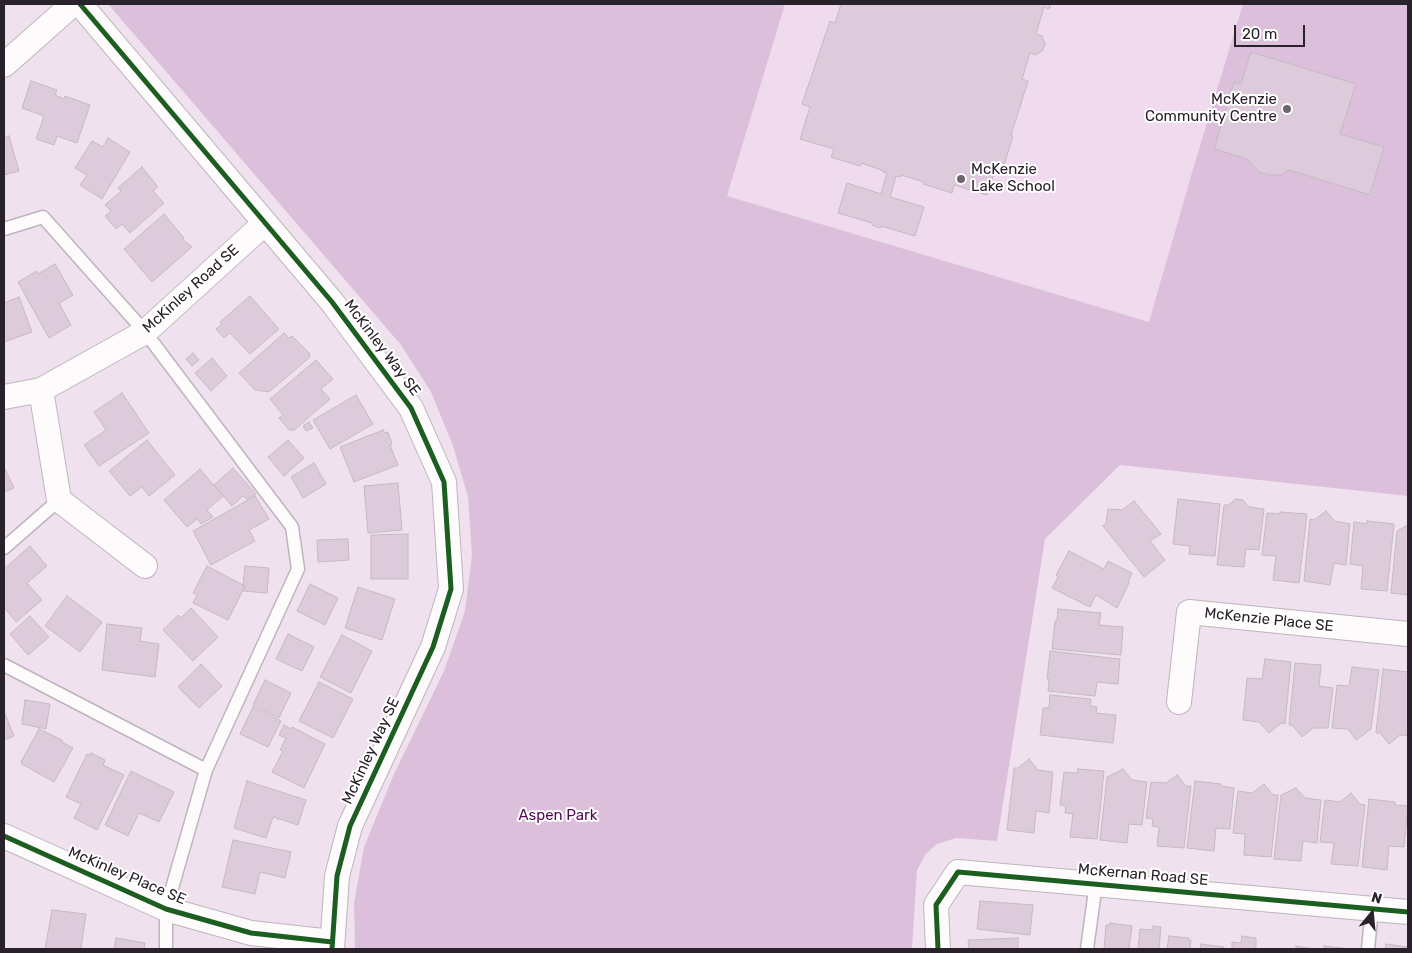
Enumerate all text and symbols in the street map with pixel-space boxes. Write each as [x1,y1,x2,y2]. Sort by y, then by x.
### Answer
scale bar [1237,15,1308,47]
text: 20 m [1242,25,1277,43]
place label: McKenzie Community Centre [1145,91,1277,126]
marker: McKenzie Community Centre [1281,103,1293,115]
place label: McKenzie Lake School [971,161,1055,196]
marker: McKenzie Lake School [955,173,967,185]
street label: McKinley Road SE [139,241,243,337]
street label: McKinley Way SE [340,296,424,400]
street label: McKenzie Place SE [1203,604,1335,636]
street label: McKinley Way SE [338,695,404,807]
park label: Aspen Park [518,807,598,825]
street label: McKinley Place SE [66,843,188,909]
street label: McKernan Road SE [1077,860,1209,890]
north arrow [1347,888,1397,938]
text: N [1369,889,1384,908]

